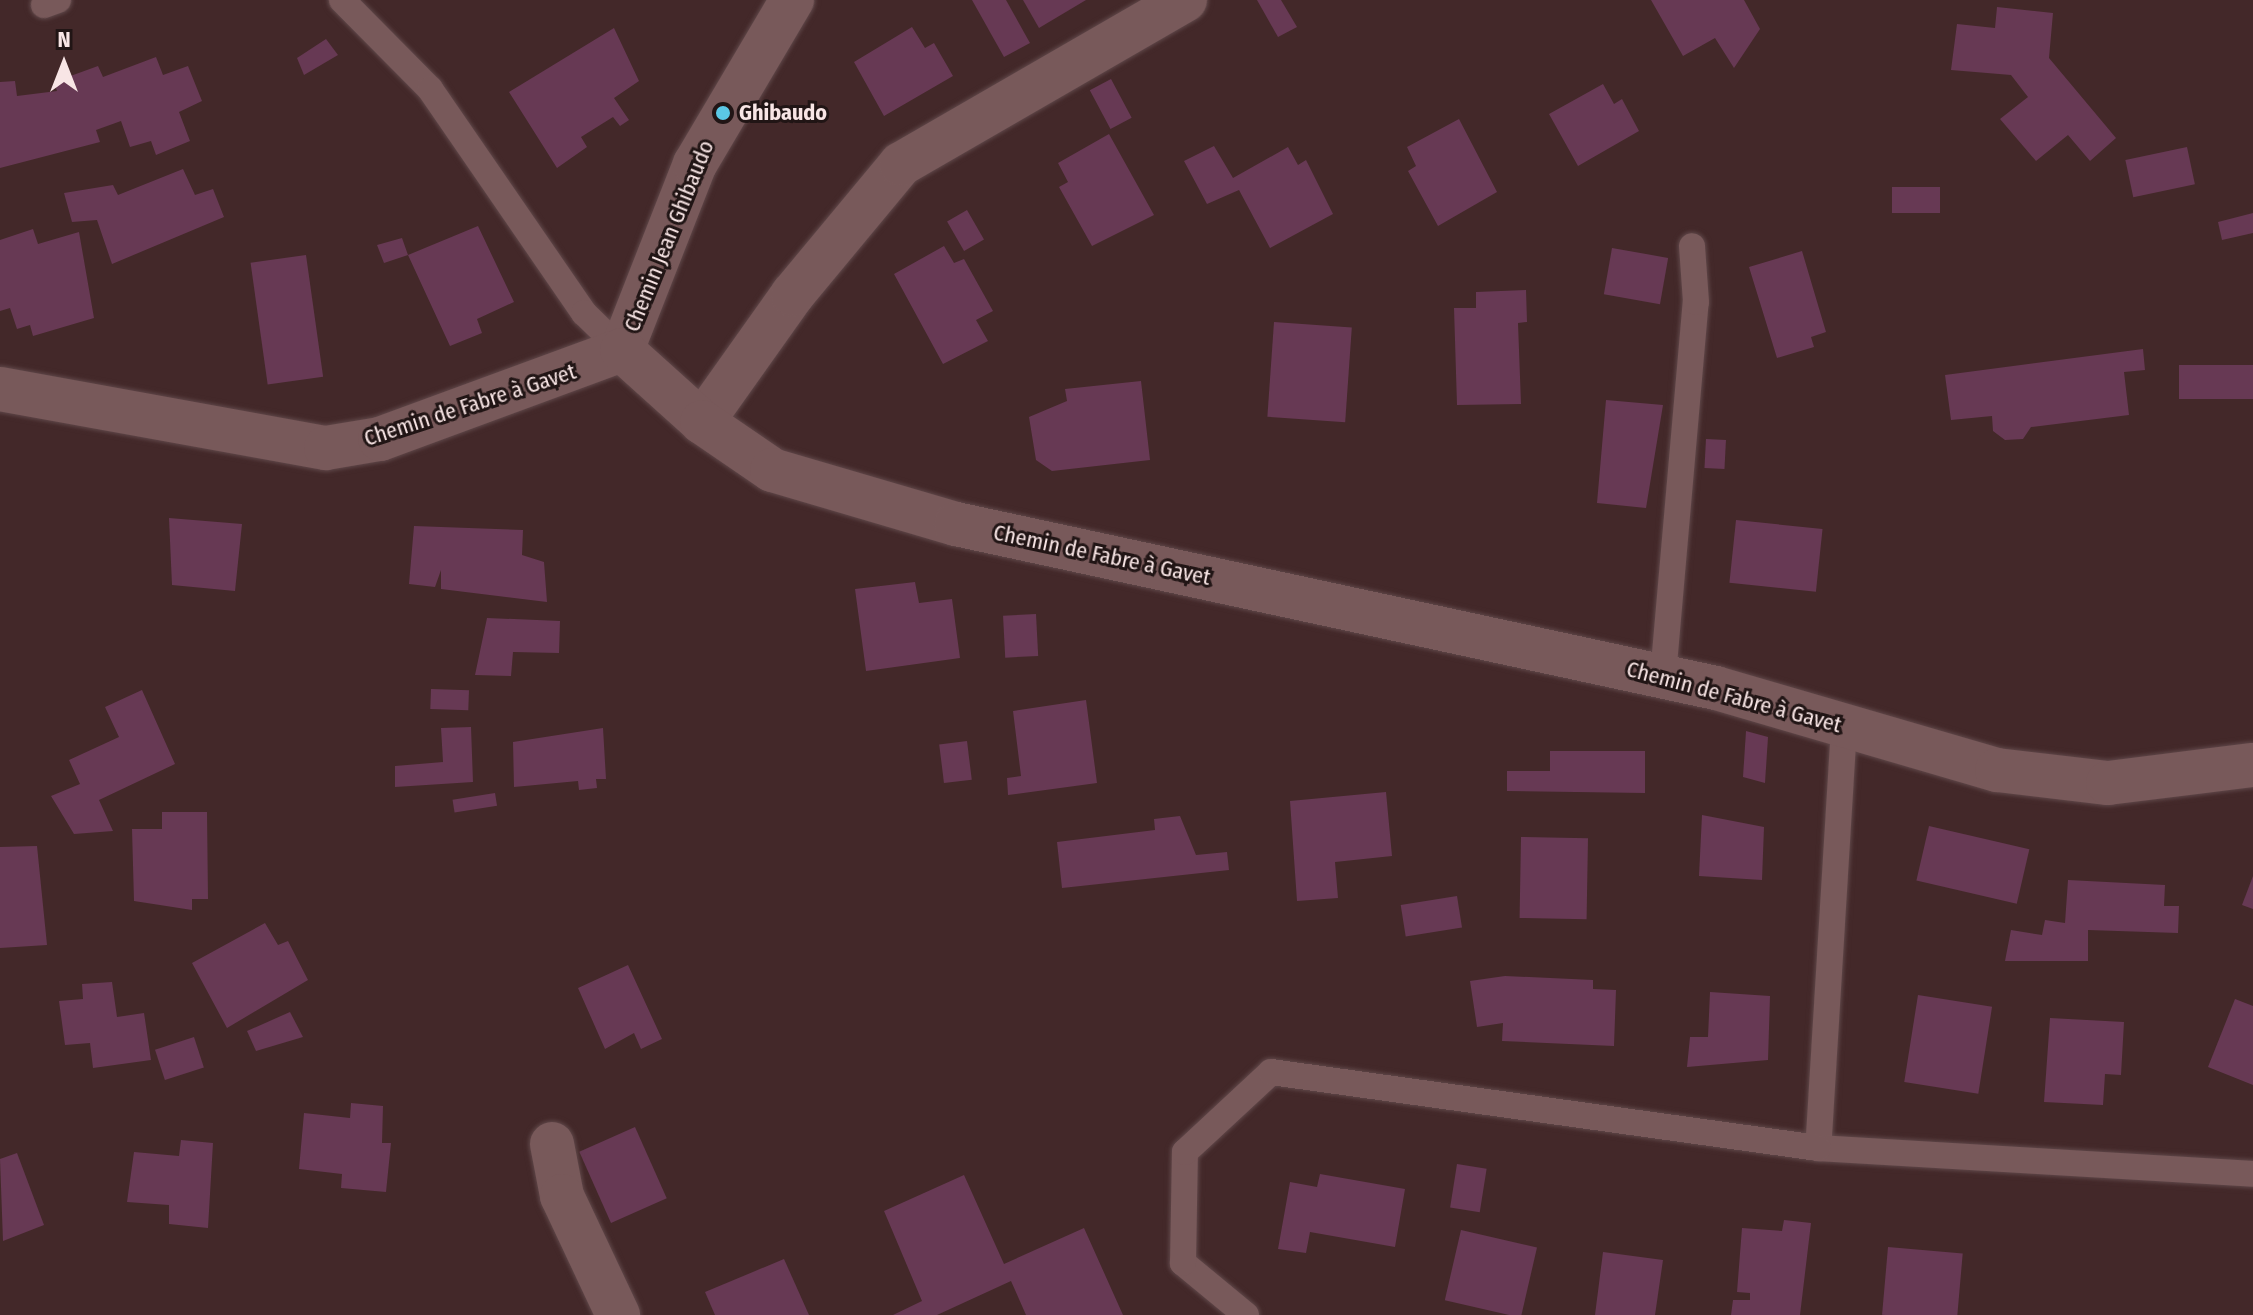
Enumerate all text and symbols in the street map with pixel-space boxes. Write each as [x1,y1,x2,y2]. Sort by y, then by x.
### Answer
north arrow [24,24,104,104]
text: N [57,26,71,53]
place label: Ghibaudo [739,100,827,126]
marker: Ghibaudo [714,104,732,122]
street label: Chemin Jean Ghibaudo [619,137,719,335]
street label: Chemin de Fabre à Gavet [361,358,579,452]
street label: Chemin de Fabre à Gavet [991,519,1213,591]
street label: Chemin de Fabre à Gavet [1624,656,1844,738]

